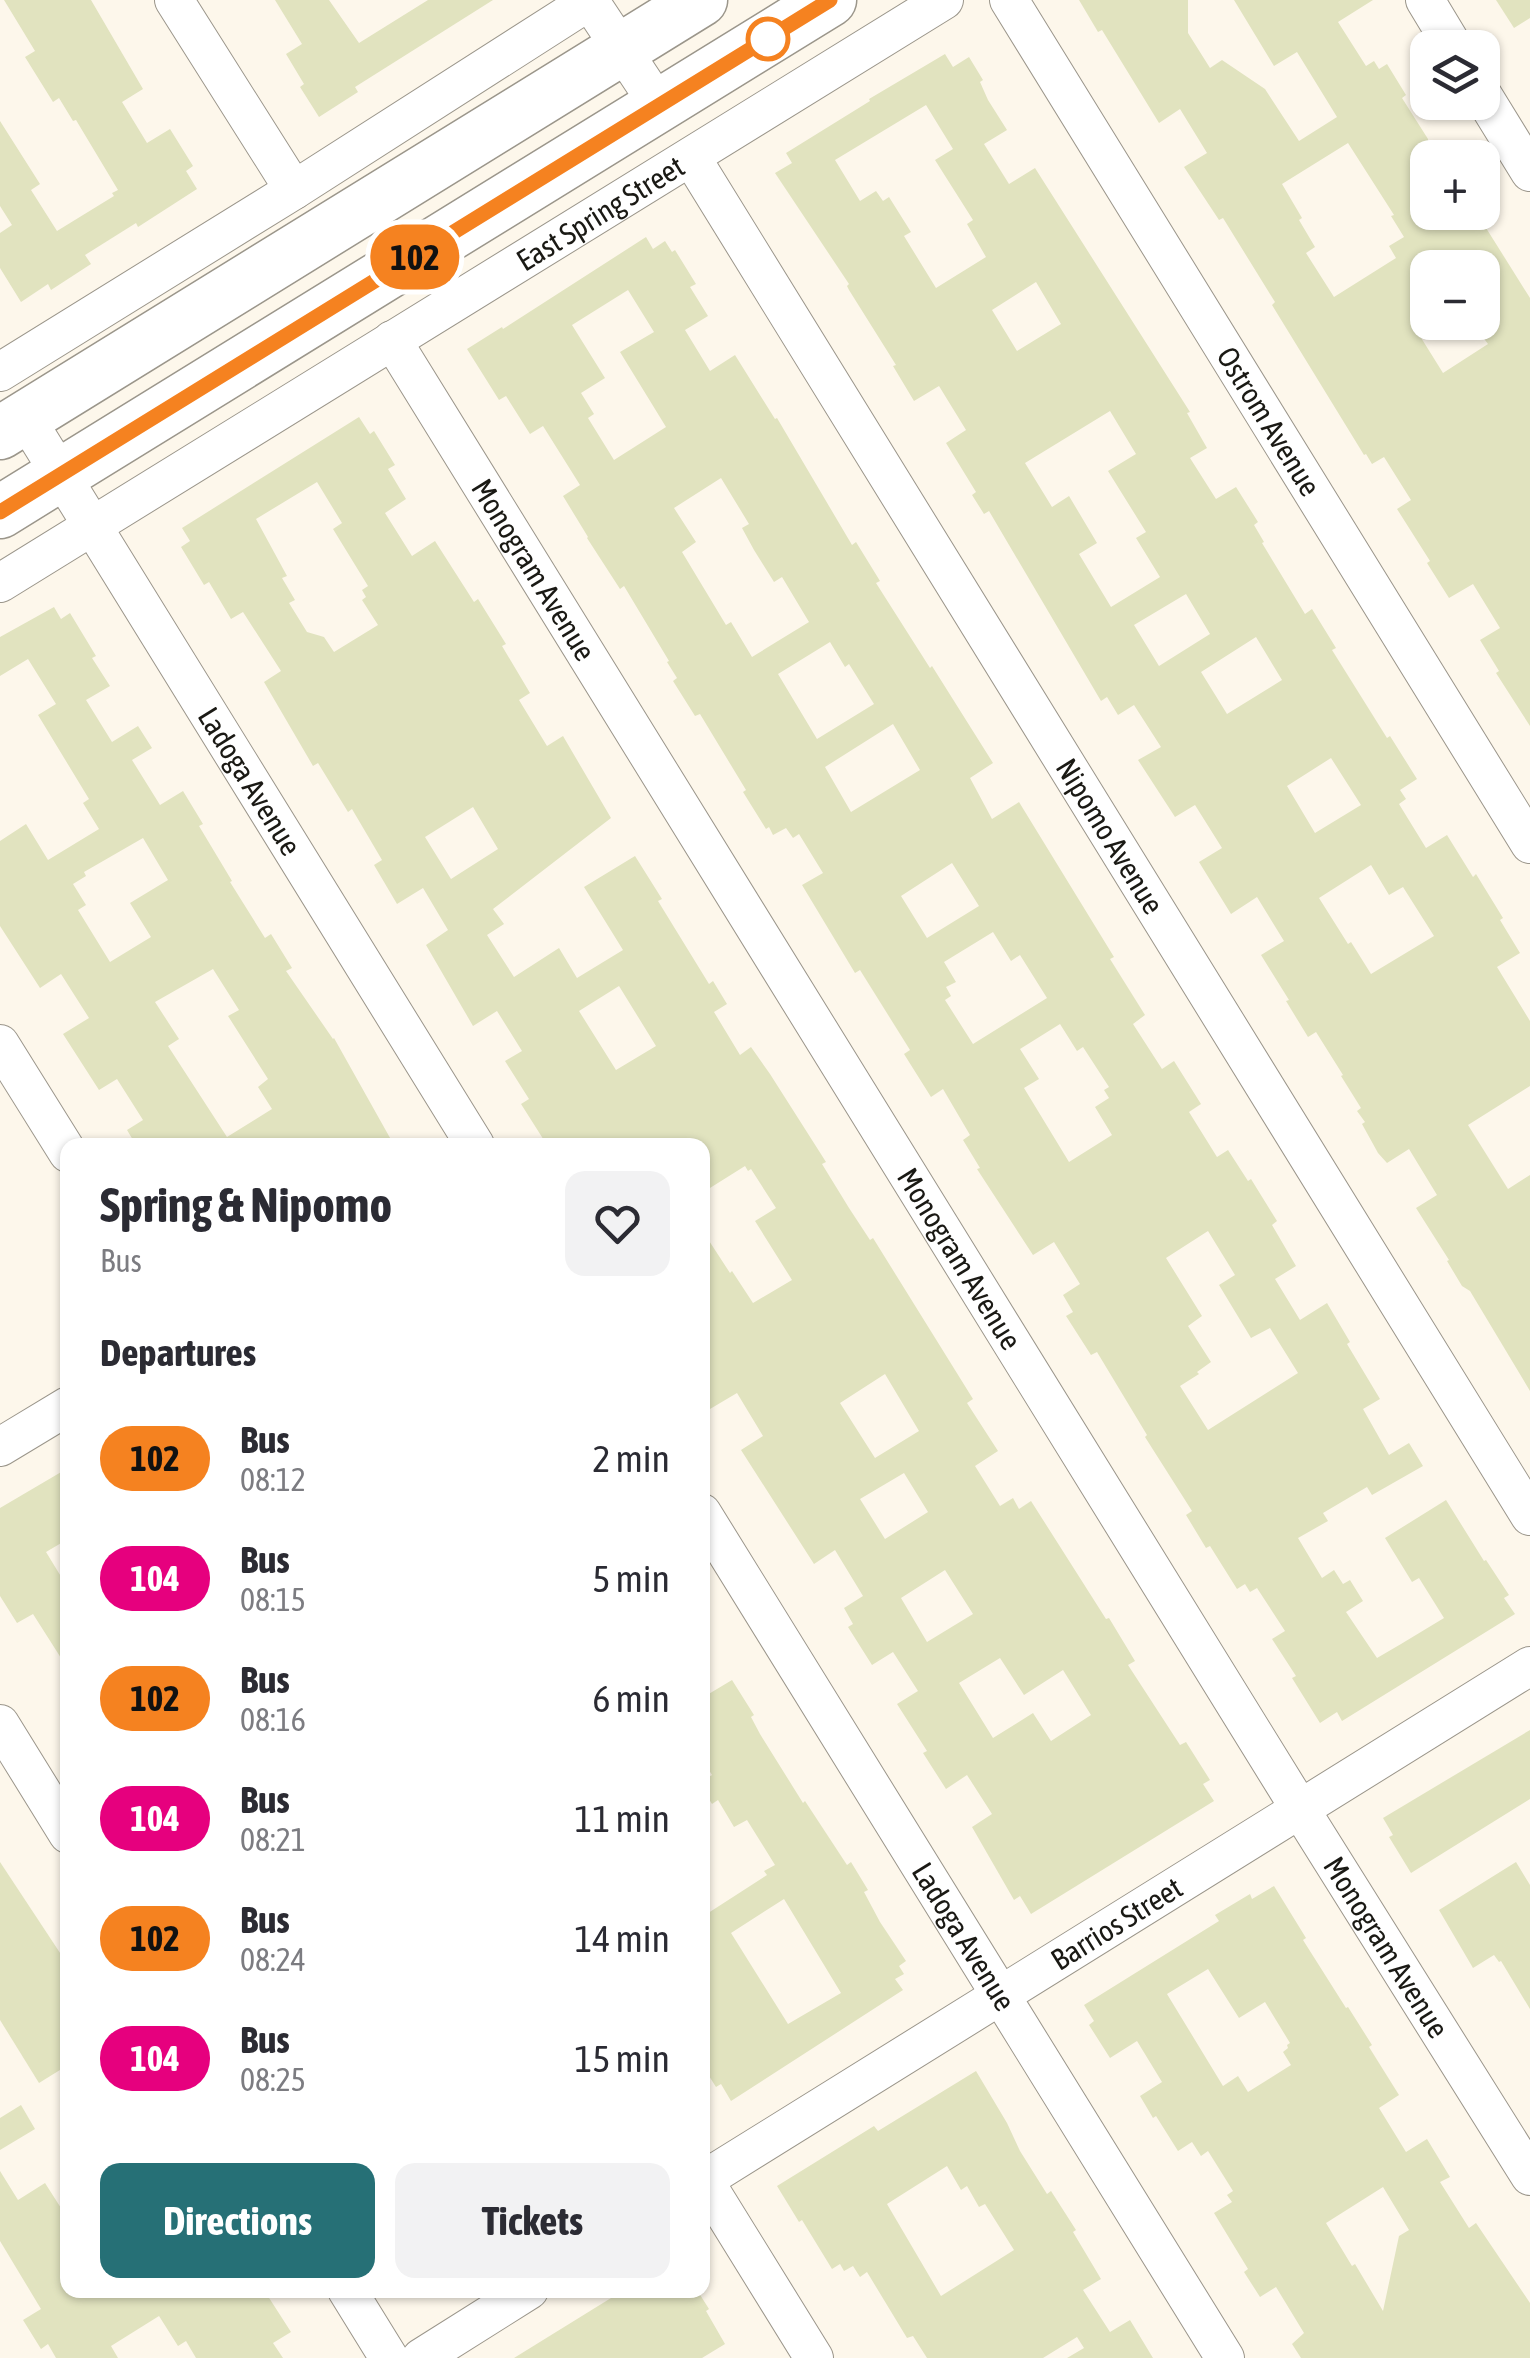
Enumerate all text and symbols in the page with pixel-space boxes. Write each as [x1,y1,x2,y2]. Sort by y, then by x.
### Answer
unlabelled marker [747,18,789,60]
map controls [1410,30,1500,340]
button: layers [1410,30,1500,120]
button: + [1410,140,1500,230]
street label: East Spring Street [510,149,690,277]
line badge: 102 [358,224,472,290]
text: 102 [390,237,440,277]
button: − [1410,250,1500,340]
street label: Ostrom Avenue [1210,341,1328,502]
street label: Monogram Avenue [465,473,603,667]
street label: Ladoga Avenue [192,701,309,861]
street label: Nipomo Avenue [1050,752,1171,920]
street label: Monogram Avenue [891,1162,1029,1356]
button: heart [565,1171,670,1276]
text: Spring & Nipomo [100,1177,392,1232]
text: Bus [100,1242,142,1279]
text: Departures [100,1331,256,1374]
text: Bus [240,1418,290,1461]
text: 2 min [592,1437,670,1480]
text: 102 [130,1438,180,1478]
text: 08:12 [240,1461,306,1498]
text: Bus [240,1538,290,1581]
text: 5 min [592,1557,670,1600]
text: 104 [130,1558,180,1598]
text: 08:15 [240,1581,306,1618]
text: Bus [240,1658,290,1701]
text: 6 min [592,1677,670,1720]
text: 102 [130,1678,180,1718]
text: 08:16 [240,1701,306,1738]
text: Bus [240,1778,290,1821]
text: 11 min [575,1797,670,1840]
text: 104 [130,1798,180,1838]
text: 08:21 [240,1821,306,1858]
street label: Monogram Avenue [1317,1850,1456,2044]
street label: Ladoga Avenue [906,1856,1023,2017]
street label: Barrios Street [1045,1870,1188,1977]
text: Bus [240,1898,290,1941]
text: 14 min [575,1917,670,1960]
text: 102 [130,1918,180,1958]
text: 08:24 [240,1941,306,1978]
text: Bus [240,2018,290,2061]
text: 15 min [575,2037,670,2080]
text: 104 [130,2038,180,2078]
text: 08:25 [240,2061,306,2098]
button: Directions [100,2163,375,2278]
button: Tickets [395,2163,670,2278]

